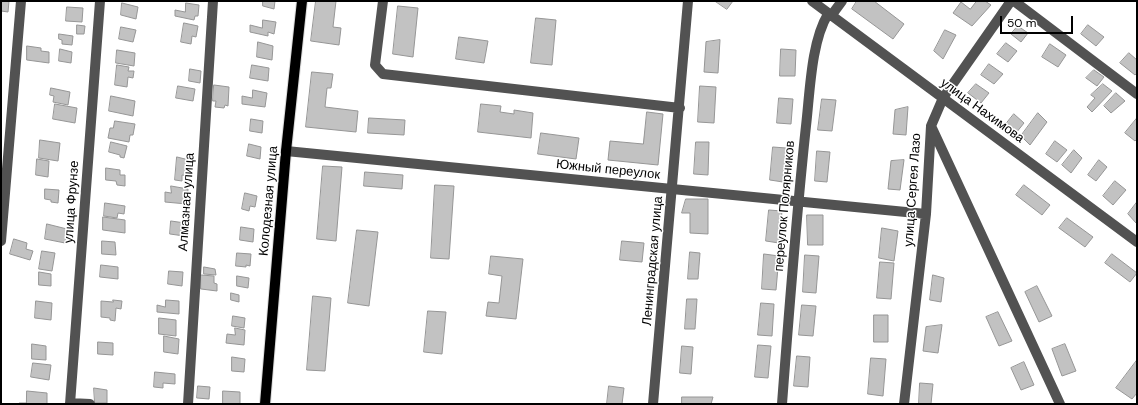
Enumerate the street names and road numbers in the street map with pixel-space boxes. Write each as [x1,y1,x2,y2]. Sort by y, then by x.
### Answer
street label: улица Нахимова [937,75,1027,147]
street label: улица Сергея Лазо [901,133,925,247]
street label: переулок Полярников [772,140,798,272]
street label: Колодезная улица [256,145,282,257]
street label: Алмазная улица [176,152,198,252]
street label: Южный переулок [555,157,661,183]
street label: улица Фрунзе [61,160,83,244]
street label: Ленинградская улица [640,196,666,326]

